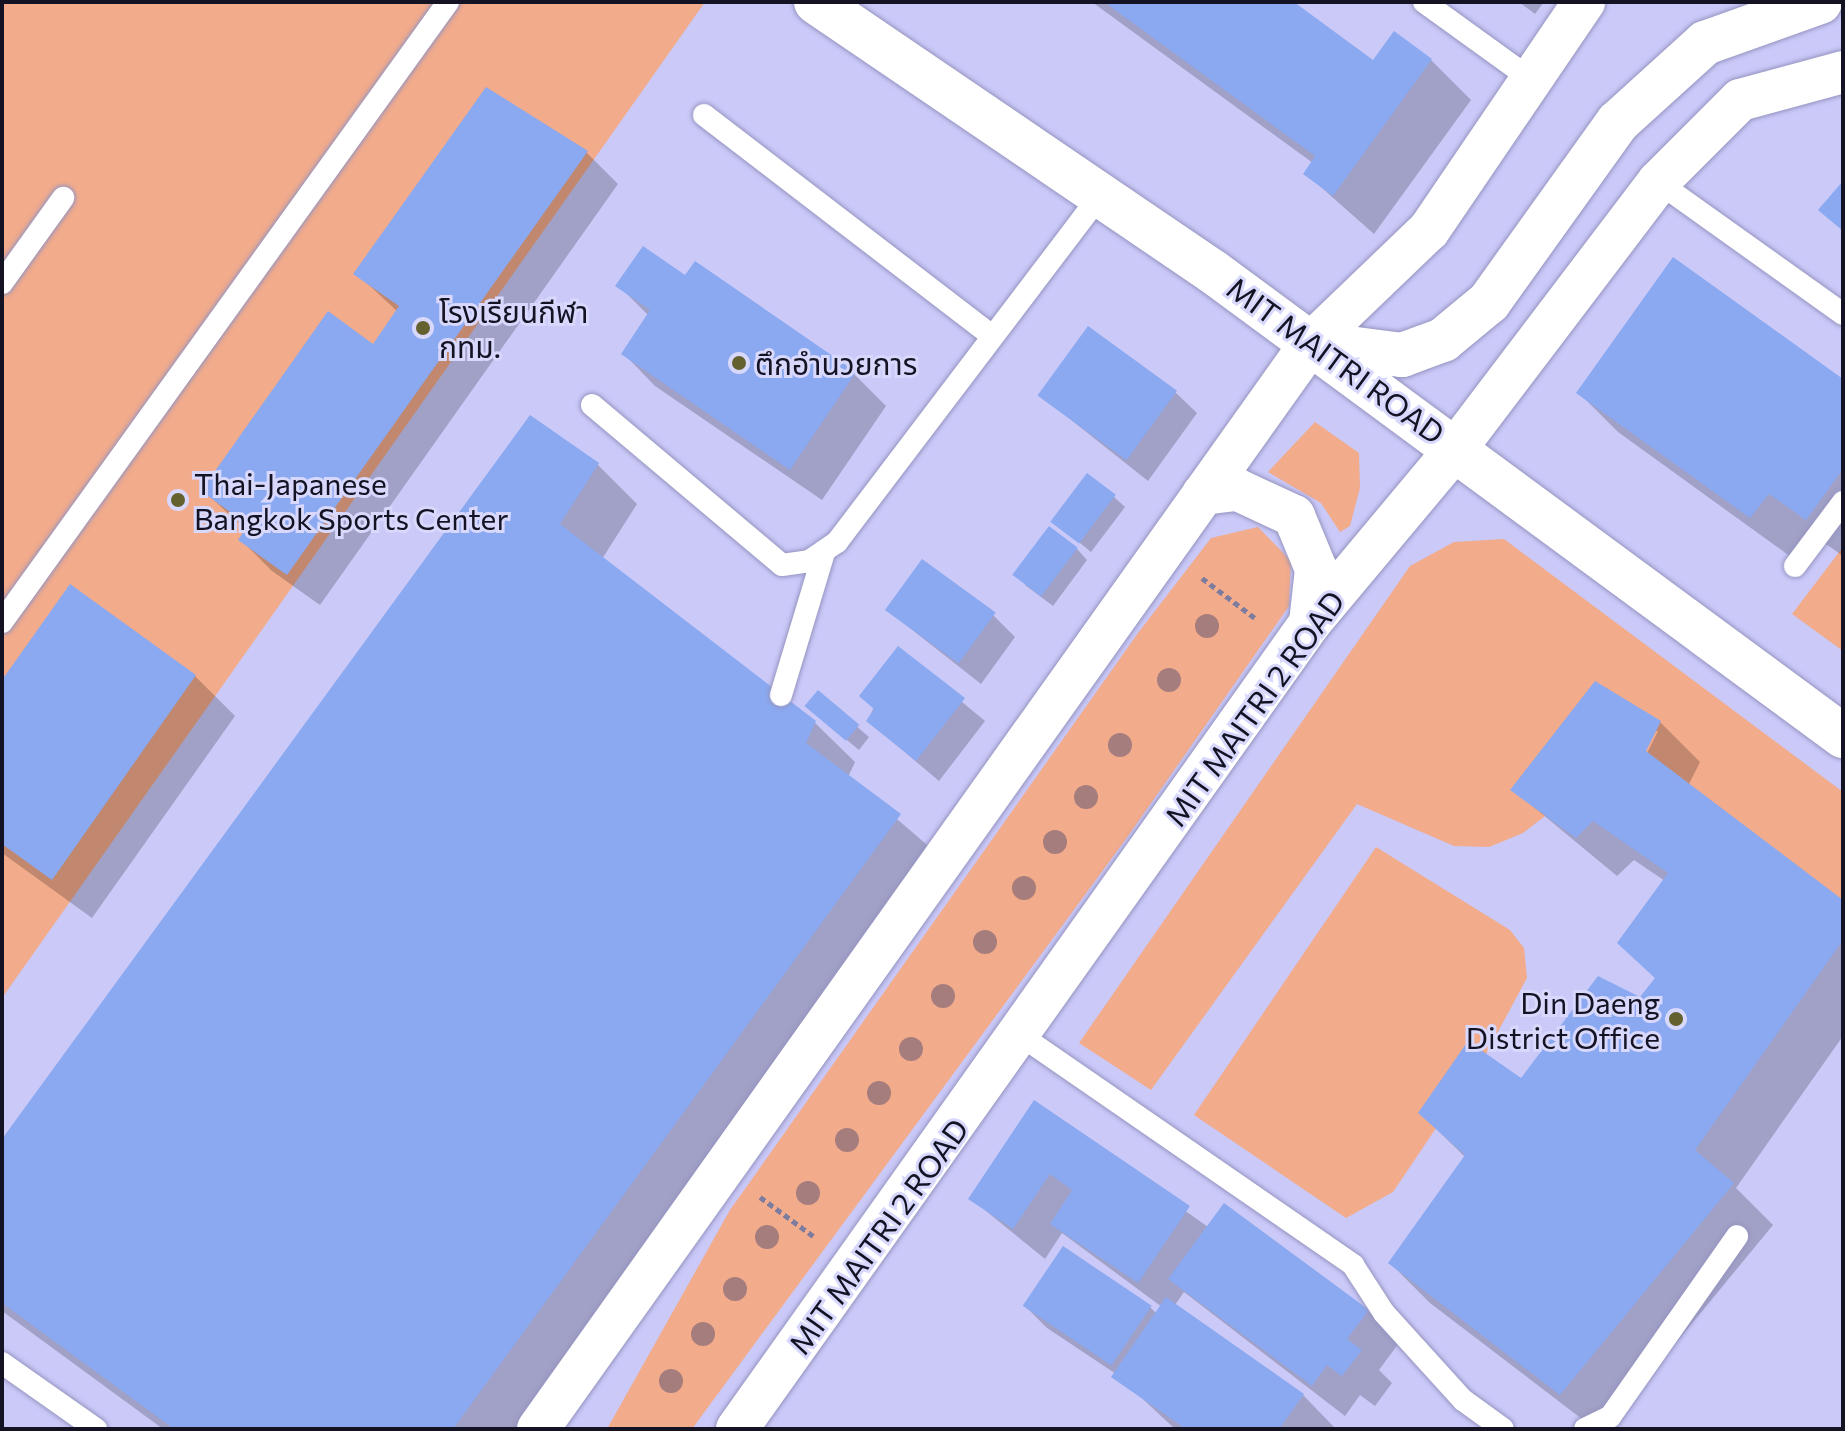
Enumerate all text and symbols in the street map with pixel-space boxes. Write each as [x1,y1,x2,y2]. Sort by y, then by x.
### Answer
street label: MIT MAITRI ROAD [1220,269,1452,451]
place label: โรงเรียนกีฬา กทม. [439,293,588,364]
marker: โรงเรียนกีฬา กทม. [414,319,432,337]
place label: ตึกอำนวยการ [755,345,917,381]
marker: ตึกอำนวยการ [730,354,748,372]
place label: Thai-Japanese Bangkok Sports Center [194,465,508,536]
marker: Thai-Japanese Bangkok Sports Center [169,491,187,509]
street label: MIT MAITRI 2 ROAD [1157,583,1351,833]
place label: Din Daeng District Office [1466,984,1660,1054]
marker: Din Daeng District Office [1667,1010,1685,1028]
street label: MIT MAITRI 2 ROAD [781,1111,975,1361]

